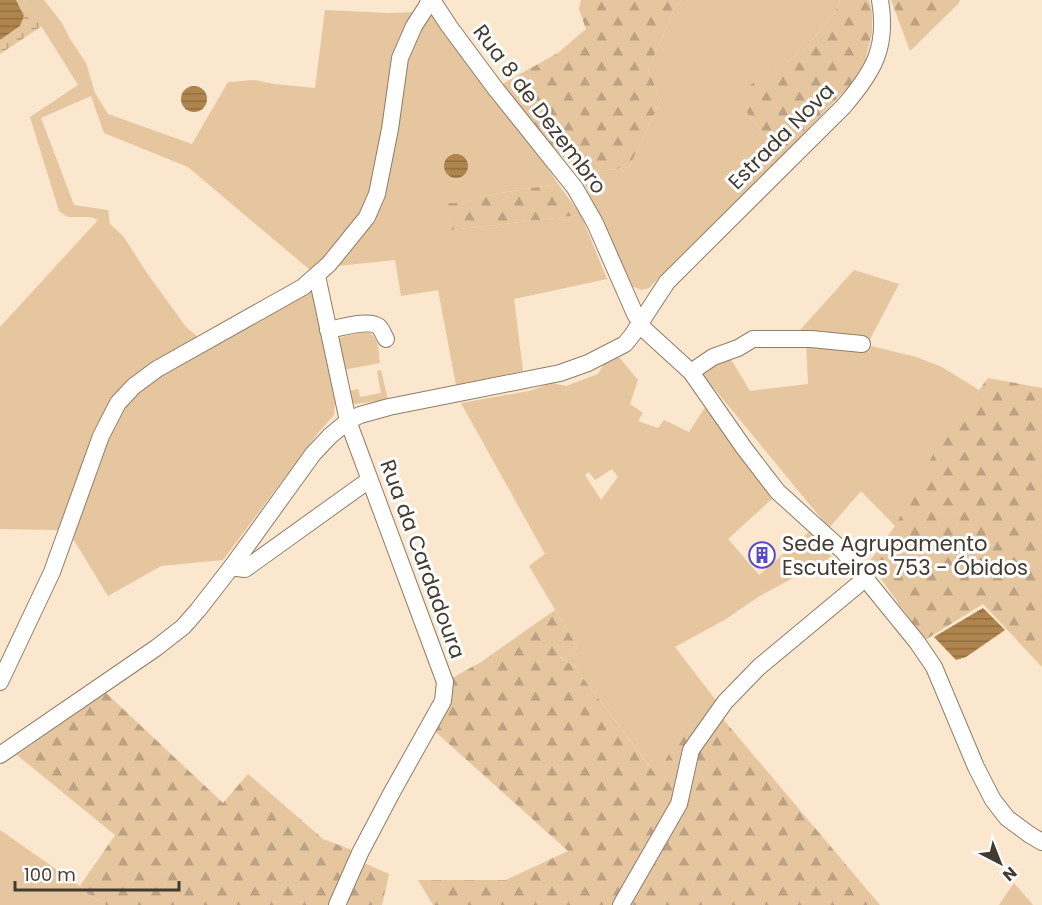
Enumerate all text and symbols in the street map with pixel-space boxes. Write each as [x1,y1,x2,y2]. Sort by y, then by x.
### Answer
street label: Rua 8 de Dezembro [467,18,613,200]
street label: Estrada Nova [721,76,841,196]
street label: Rua da Cardadoura [374,455,472,663]
place label: Sede Agrupamento Escuteiros 753 - Óbidos [782,529,1028,582]
building icon: Sede Agrupamento Escuteiros 753 - Óbidos [747,540,777,570]
north arrow [970,833,1030,893]
scale bar [15,854,178,892]
text: N [998,861,1022,886]
text: 100 m [24,862,76,887]

